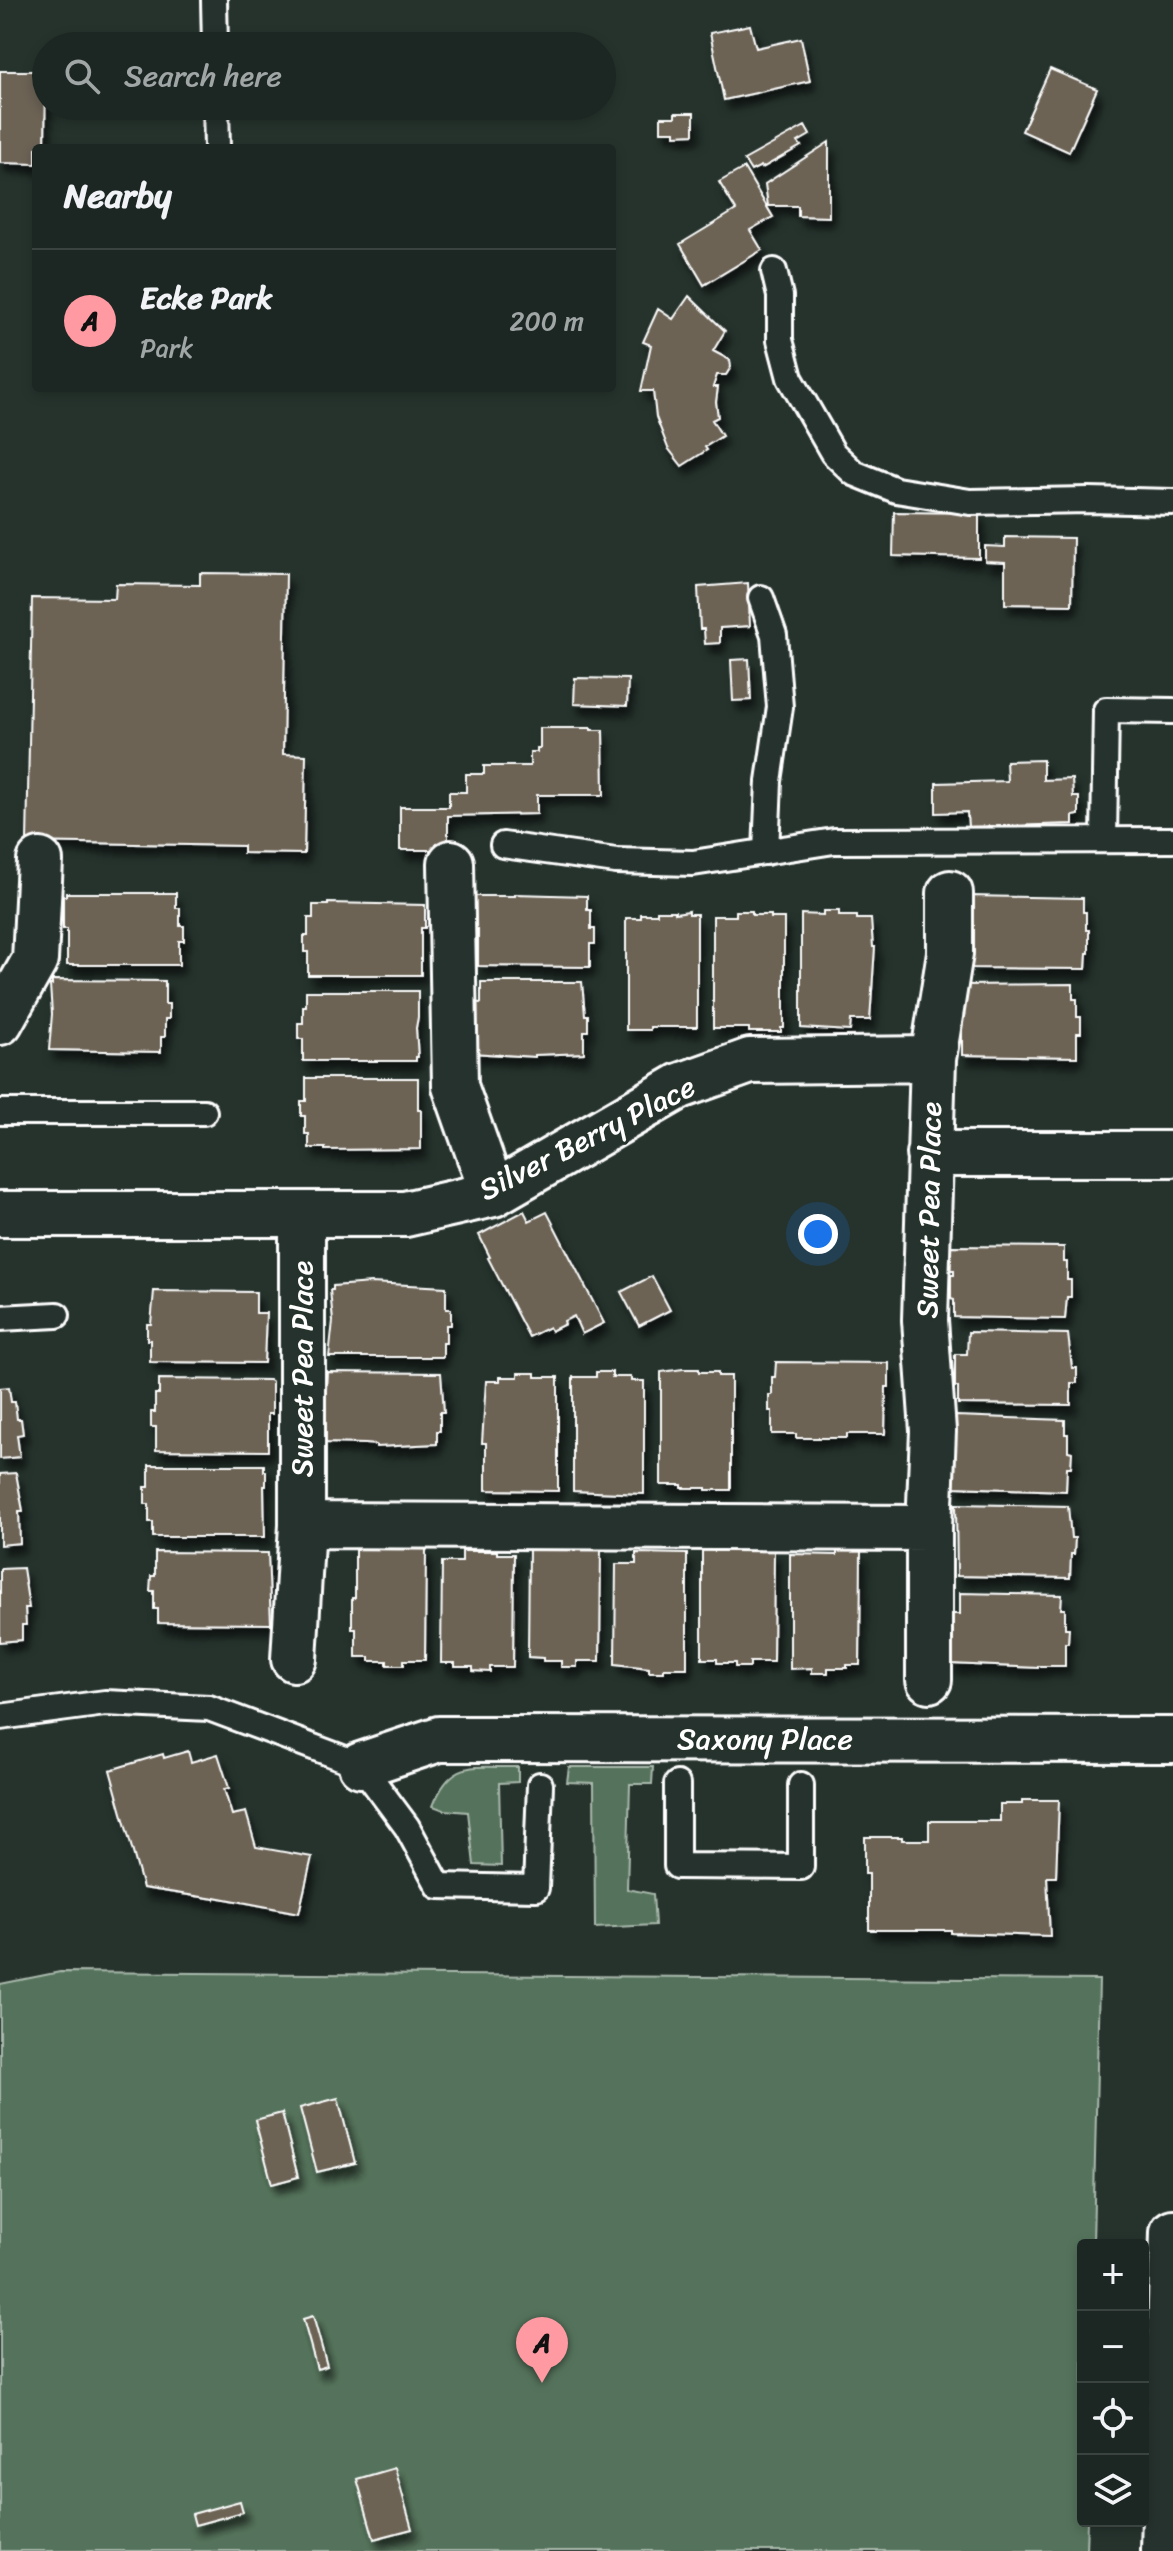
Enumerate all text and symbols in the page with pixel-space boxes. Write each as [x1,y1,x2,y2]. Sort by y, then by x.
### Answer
search box [32,32,616,120]
text: Search here [124,49,282,103]
icon: search [60,54,104,98]
text: Nearby [64,166,172,226]
text: Ecke Park [140,271,272,325]
text: A [81,298,99,344]
text: 200 m [509,298,584,344]
text: Park [140,325,193,371]
street label: Silver Berry Place [469,1060,705,1216]
street label: Sweet Pea Place [900,1101,958,1319]
your location [798,1214,838,1254]
street label: Sweet Pea Place [275,1261,329,1477]
street label: Saxony Place [677,1712,853,1766]
map controls [1077,2239,1149,2527]
button: + [1077,2239,1149,2311]
button: − [1077,2311,1149,2383]
pin: A [516,2317,568,2383]
button: locate [1077,2383,1149,2455]
button: layers [1077,2455,1149,2527]

